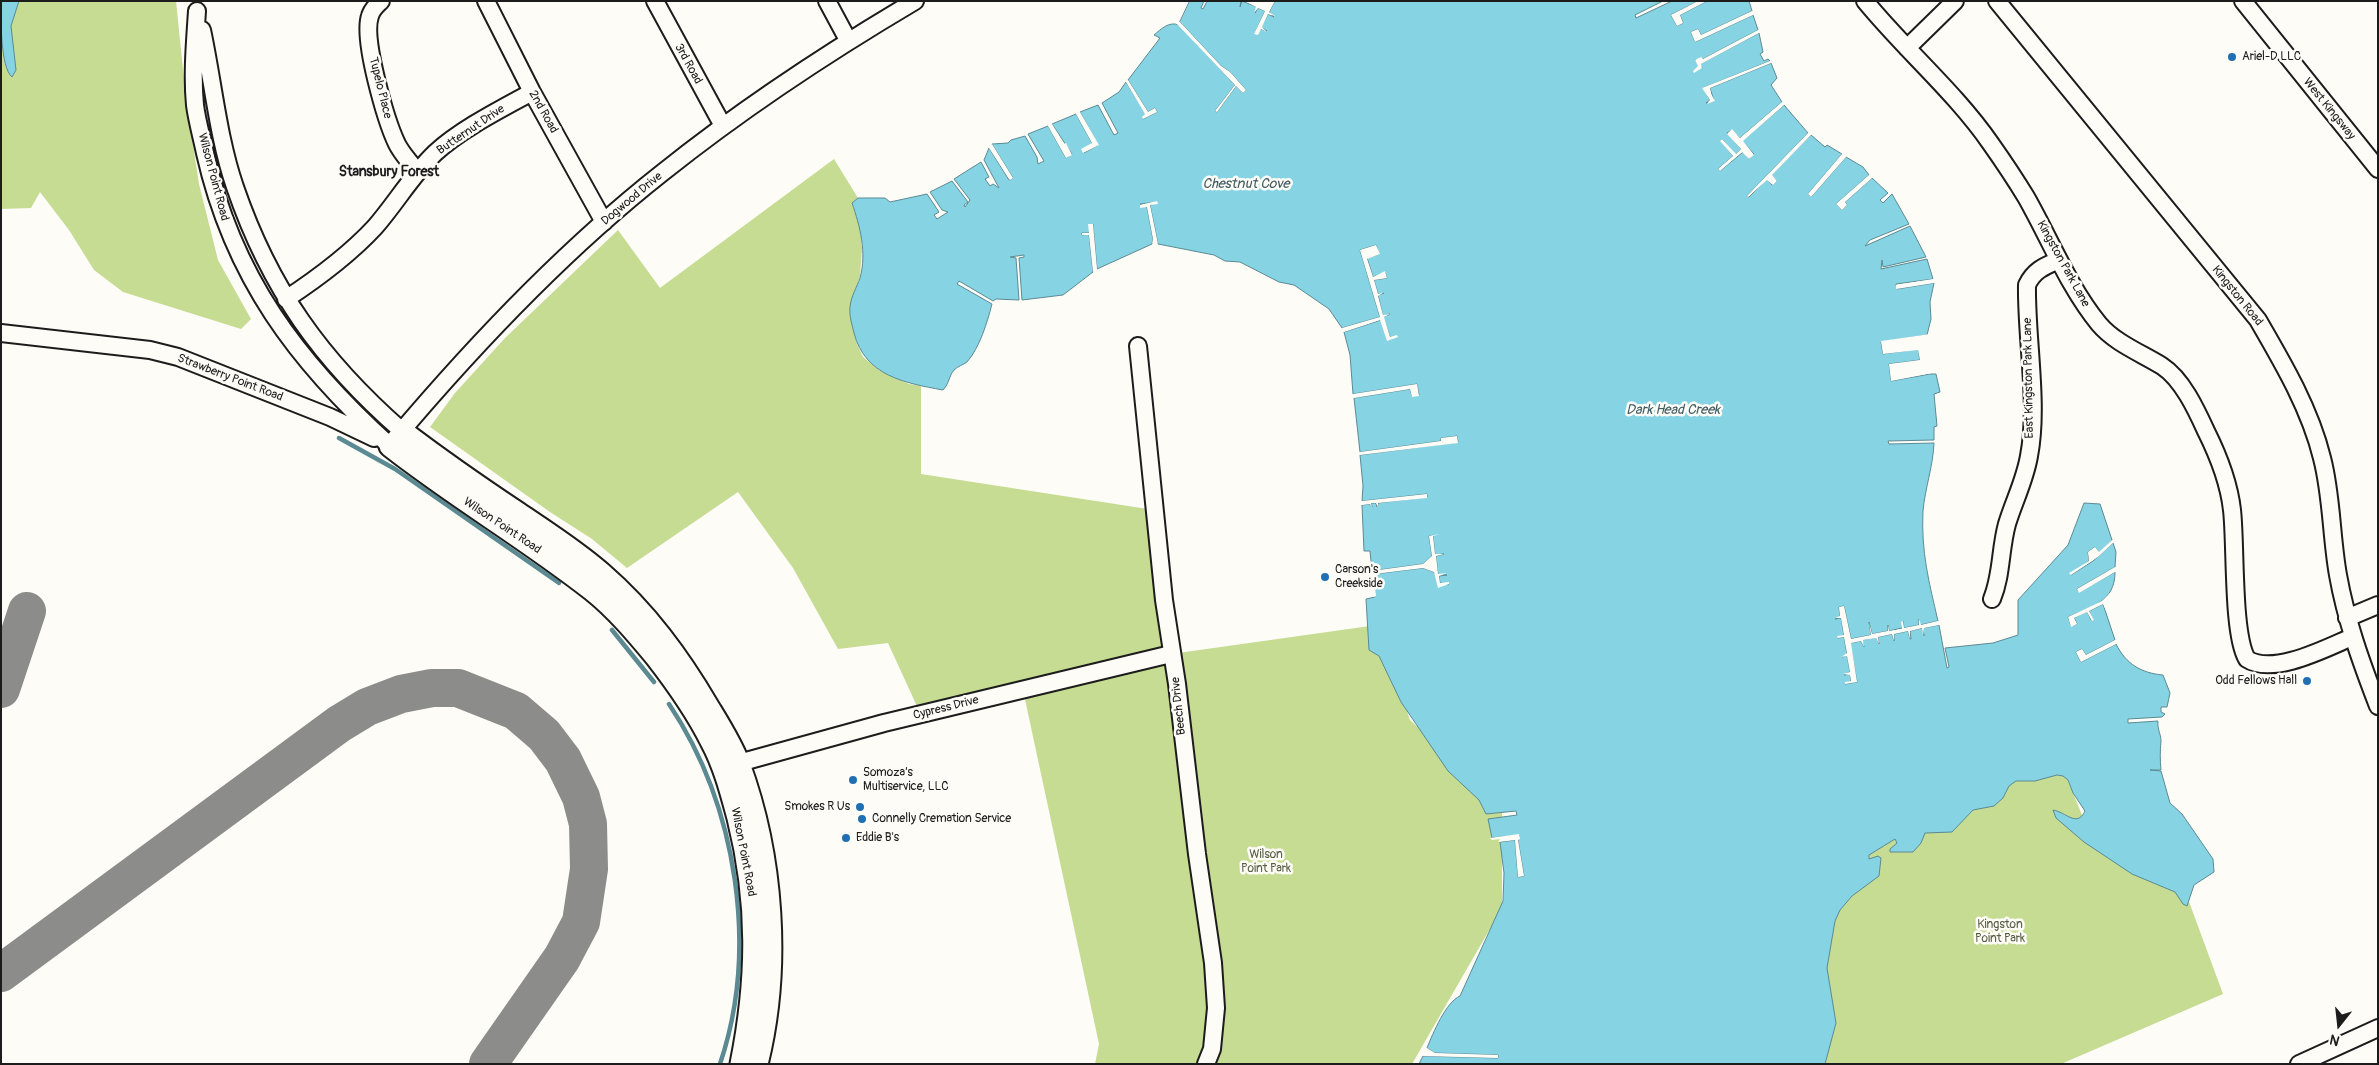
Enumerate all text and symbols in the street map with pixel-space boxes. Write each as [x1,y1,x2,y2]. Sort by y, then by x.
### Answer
street label: 3rd Road [671,41,705,87]
place label: Ariel-D LLC [2242,50,2301,64]
marker: Ariel-D LLC [2226,51,2238,63]
street label: Tupelo Place [365,56,395,120]
street label: West Kingsway [2300,75,2358,143]
street label: 2nd Road [525,88,561,136]
street label: Butternut Drive [434,102,508,158]
street label: Wilson Point Road [194,131,232,223]
district label: Stansbury Forest [339,164,439,180]
street label: Dogwood Drive [599,169,665,229]
water label: Chestnut Cove [1202,176,1290,192]
street label: Kingston Park Lane [2033,218,2093,310]
street label: Kingston Road [2208,263,2266,329]
street label: East Kingston Park Lane [2021,317,2037,439]
street label: Strawberry Point Road [175,351,285,405]
water label: Dark Head Creek [1626,402,1720,418]
street label: Wilson Point Road [461,495,543,557]
place label: Carson's Creekside [1335,563,1383,591]
marker: Carson's Creekside [1319,571,1331,583]
place label: Odd Fellows Hall [2215,674,2297,688]
marker: Odd Fellows Hall [2301,675,2313,687]
street label: Beech Drive [1169,676,1189,736]
street label: Cypress Drive [912,693,980,723]
place label: Somoza’s Multiservice, LLC [863,766,949,794]
marker: Somoza’s Multiservice, LLC [847,774,859,786]
place label: Smokes R Us [784,800,850,814]
marker: Smokes R Us [854,801,866,813]
street label: Wilson Point Road [727,806,759,898]
place label: Connelly Cremation Service [872,812,1011,826]
marker: Connelly Cremation Service [856,813,868,825]
place label: Eddie B's [856,831,899,845]
marker: Eddie B's [840,832,852,844]
park label: Wilson Point Park [1241,848,1291,876]
park label: Kingston Point Park [1975,918,2025,946]
north arrow [2314,1000,2364,1050]
text: N [2328,1030,2342,1049]

